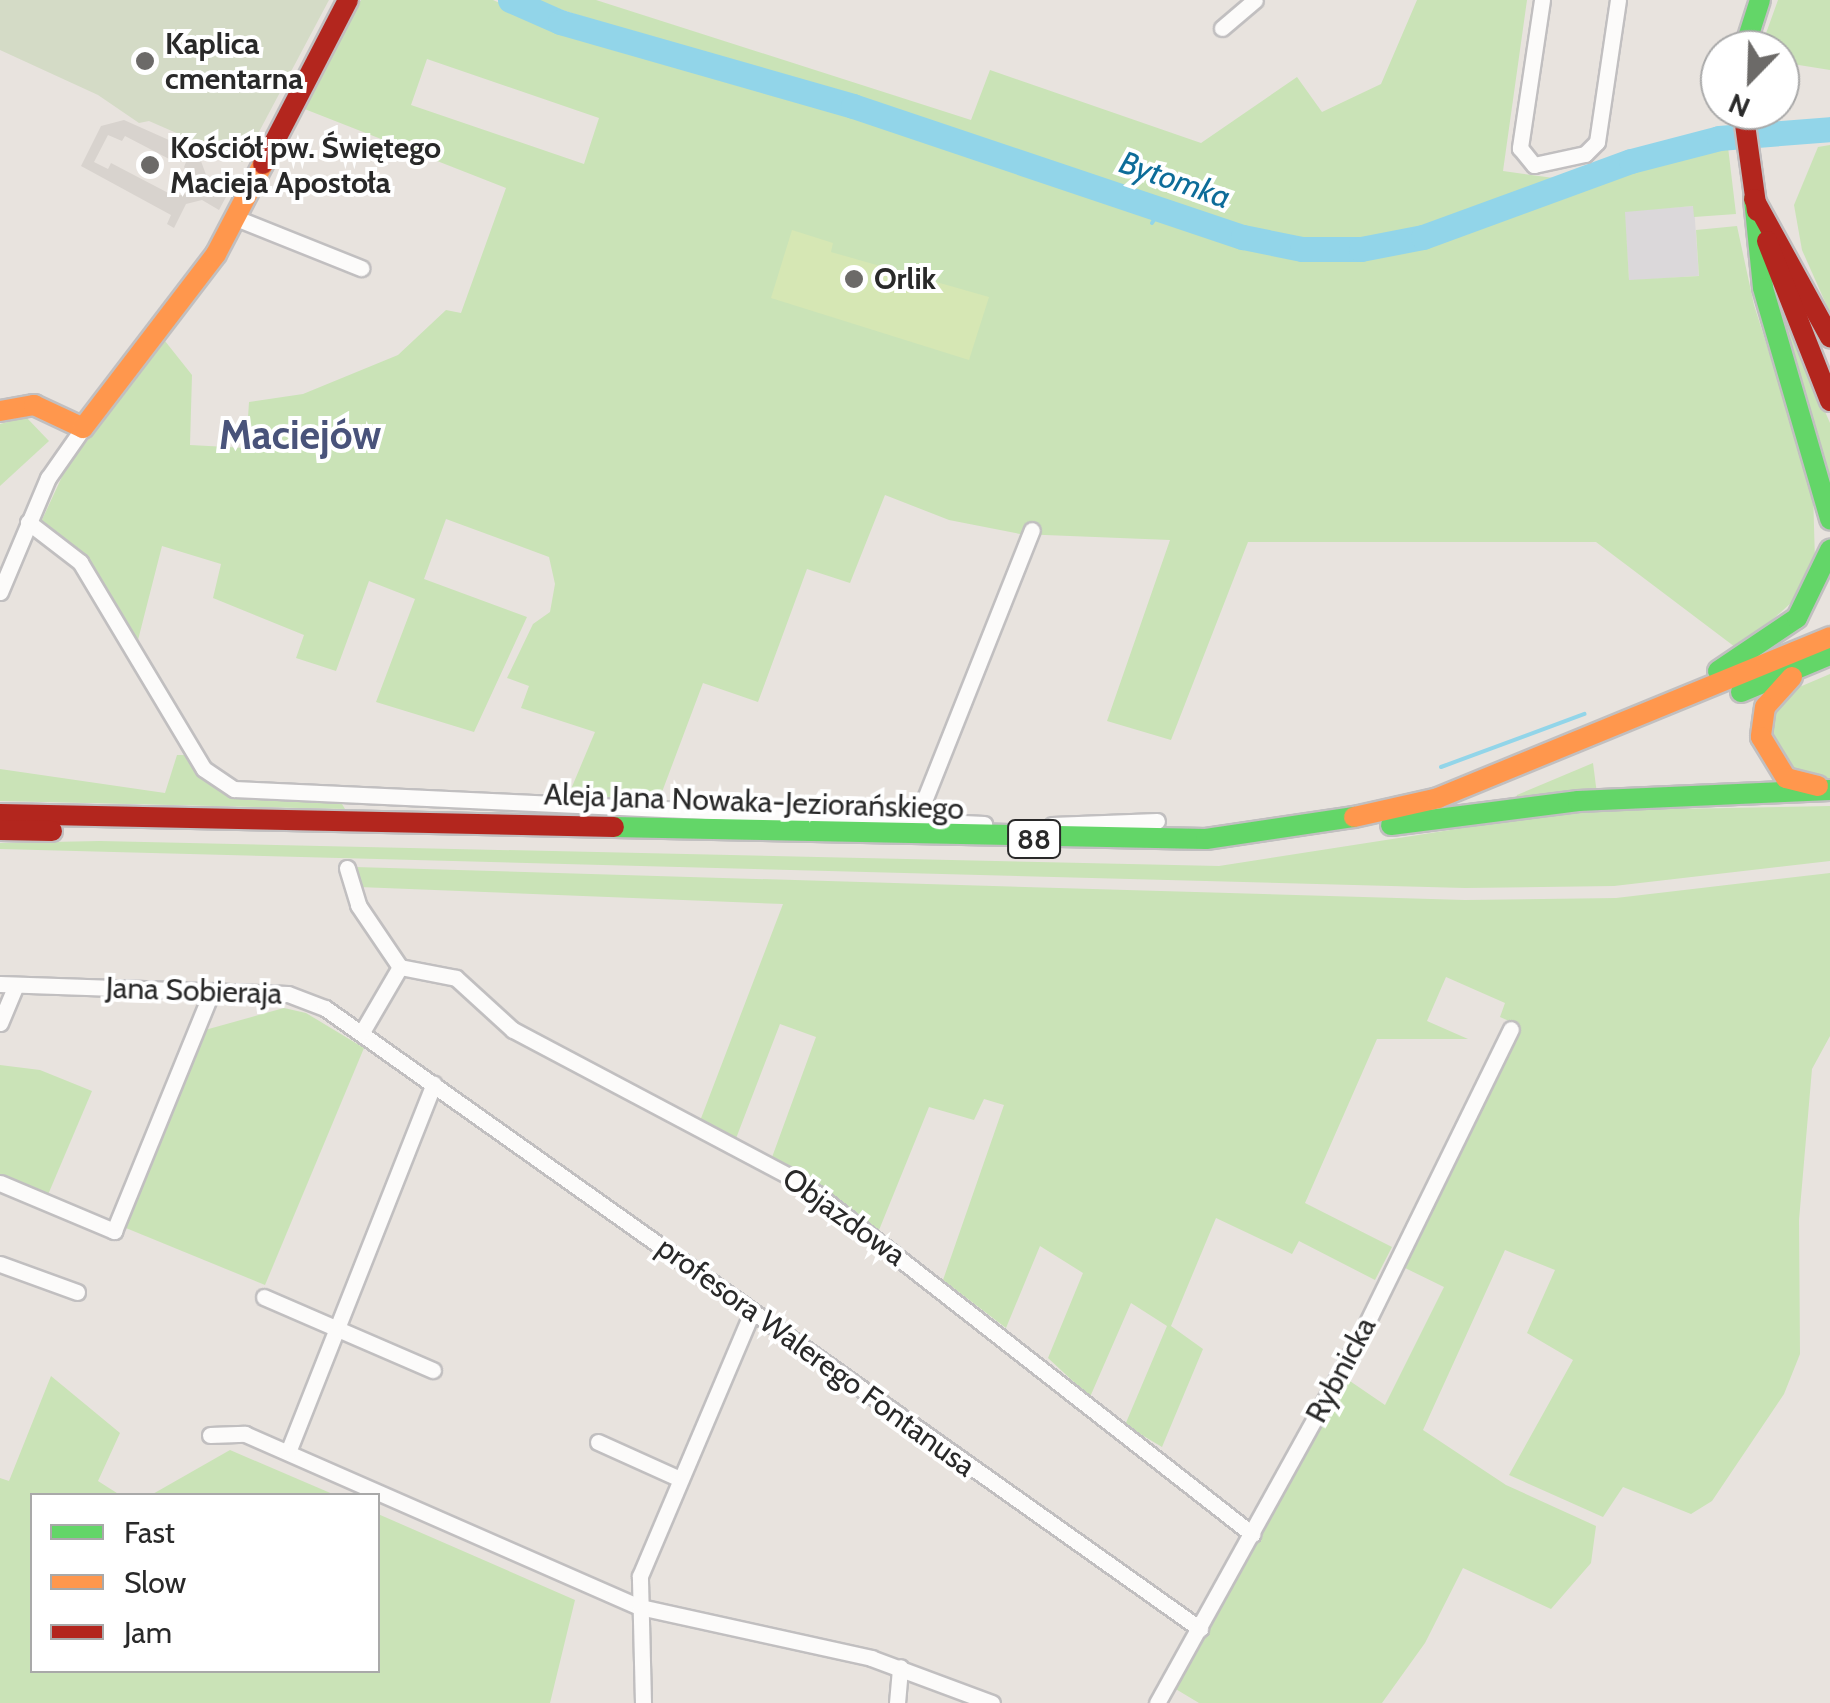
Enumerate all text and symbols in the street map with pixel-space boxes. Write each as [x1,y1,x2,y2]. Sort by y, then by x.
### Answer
place label: Kaplica cmentarna [165,26,303,96]
north arrow [1700,30,1800,130]
marker: Kaplica cmentarna [134,50,156,72]
text: N [1723,86,1755,125]
place label: Kościół pw. Świętego Macieja Apostoła [170,130,441,200]
water label: Bytomka [1114,143,1236,217]
marker: Kościół pw. Świętego Macieja Apostoła [139,154,161,176]
place label: Orlik [874,261,936,297]
marker: Orlik [843,268,865,290]
district label: Maciejów [219,411,381,459]
street label: Aleja Jana Nowaka-Jeziorańskiego [543,777,965,827]
road number: 88 [1006,816,1062,862]
street label: Jana Sobieraja [105,970,283,1012]
street label: Objazdowa [776,1160,912,1274]
street label: profesora Walerego Fontanusa [650,1230,982,1484]
street label: Rybnicka [1298,1311,1384,1429]
legend [30,1493,380,1673]
text: Fast [124,1514,175,1551]
text: Slow [124,1564,186,1601]
text: Jam [124,1614,172,1651]

